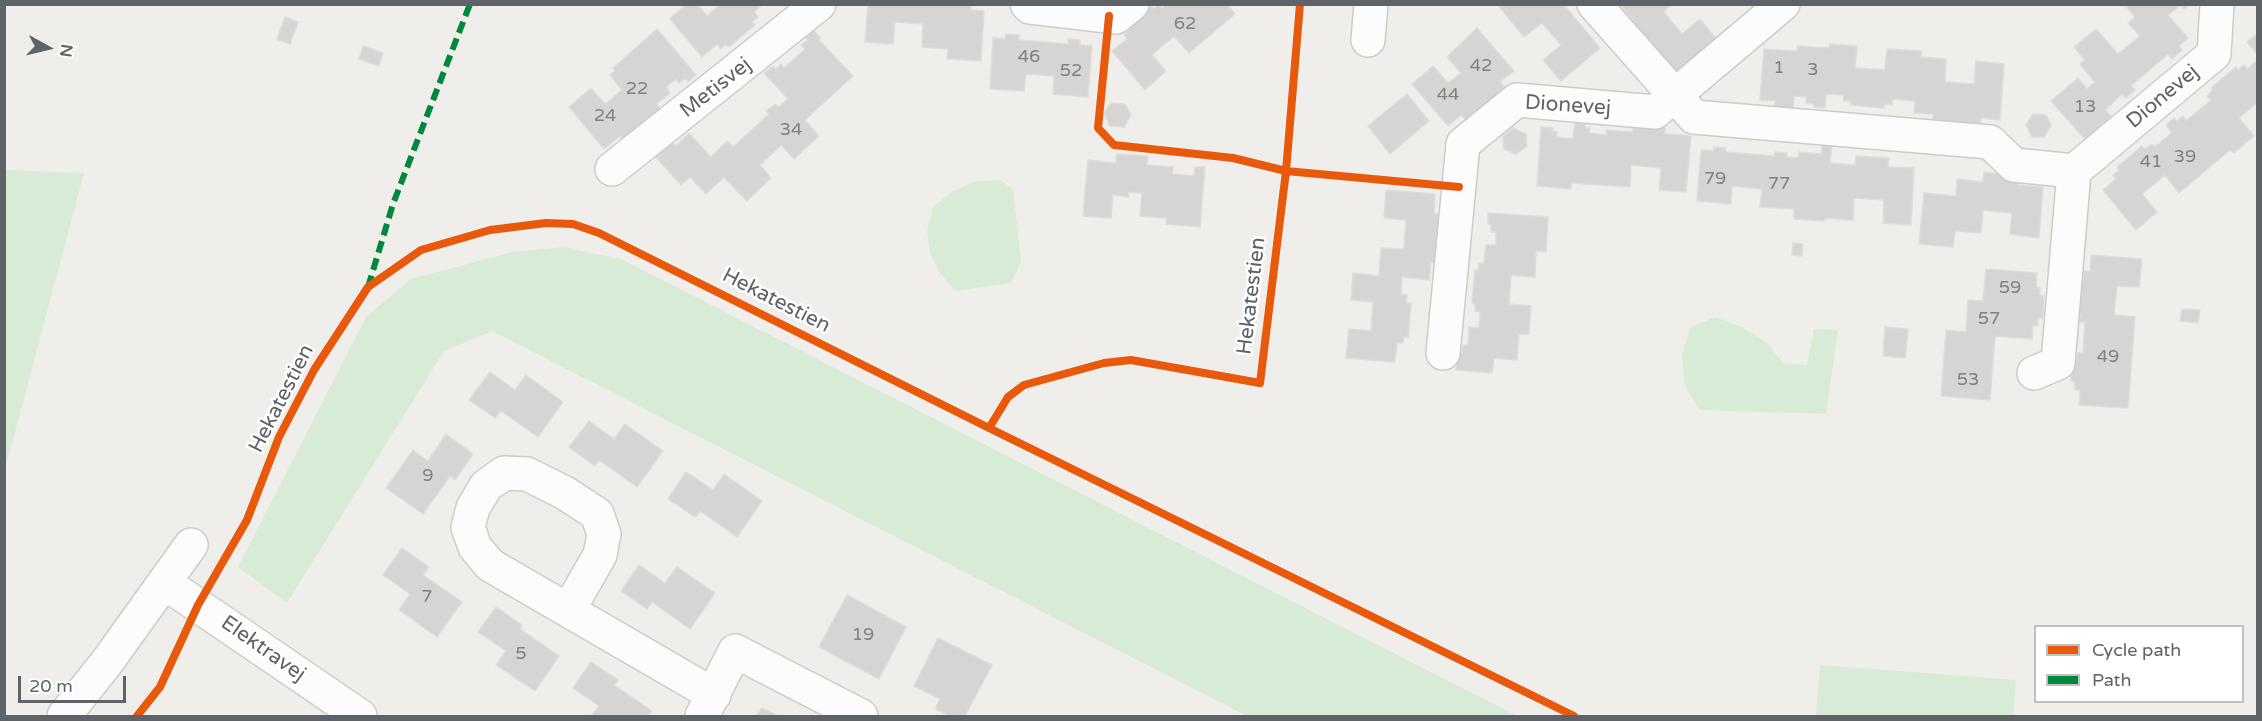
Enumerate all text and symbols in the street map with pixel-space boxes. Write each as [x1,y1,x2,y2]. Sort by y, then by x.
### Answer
house number: 62 [1174,13,1196,35]
north arrow [18,18,78,78]
text: N [55,43,77,58]
house number: 46 [1018,46,1040,68]
street label: Metisvej [675,52,757,124]
house number: 42 [1470,55,1492,77]
house number: 1 [1773,57,1785,79]
house number: 3 [1807,59,1819,81]
house number: 52 [1060,60,1082,82]
street label: Dionevej [2122,60,2204,134]
house number: 22 [626,78,648,100]
house number: 44 [1437,84,1459,106]
street label: Dionevej [1524,90,1612,122]
house number: 13 [2074,96,2096,118]
house number: 24 [594,105,616,127]
house number: 34 [780,119,802,141]
house number: 39 [2174,146,2196,168]
house number: 41 [2140,151,2162,173]
house number: 79 [1704,168,1726,190]
house number: 77 [1768,173,1790,195]
street label: Hekatestien [1232,236,1272,356]
street label: Hekatestien [718,263,834,339]
house number: 59 [1999,277,2021,299]
house number: 57 [1978,308,2000,330]
street label: Hekatestien [244,341,320,457]
house number: 49 [2097,346,2119,368]
house number: 53 [1957,369,1979,391]
house number: 9 [422,465,434,487]
house number: 7 [421,586,433,608]
street label: Elektravej [216,611,310,687]
house number: 19 [852,624,874,646]
legend [2034,625,2244,703]
text: Cycle path [2092,639,2181,661]
house number: 5 [515,643,527,665]
scale bar [21,664,129,702]
text: Path [2092,669,2131,691]
text: 20 m [29,675,73,697]

